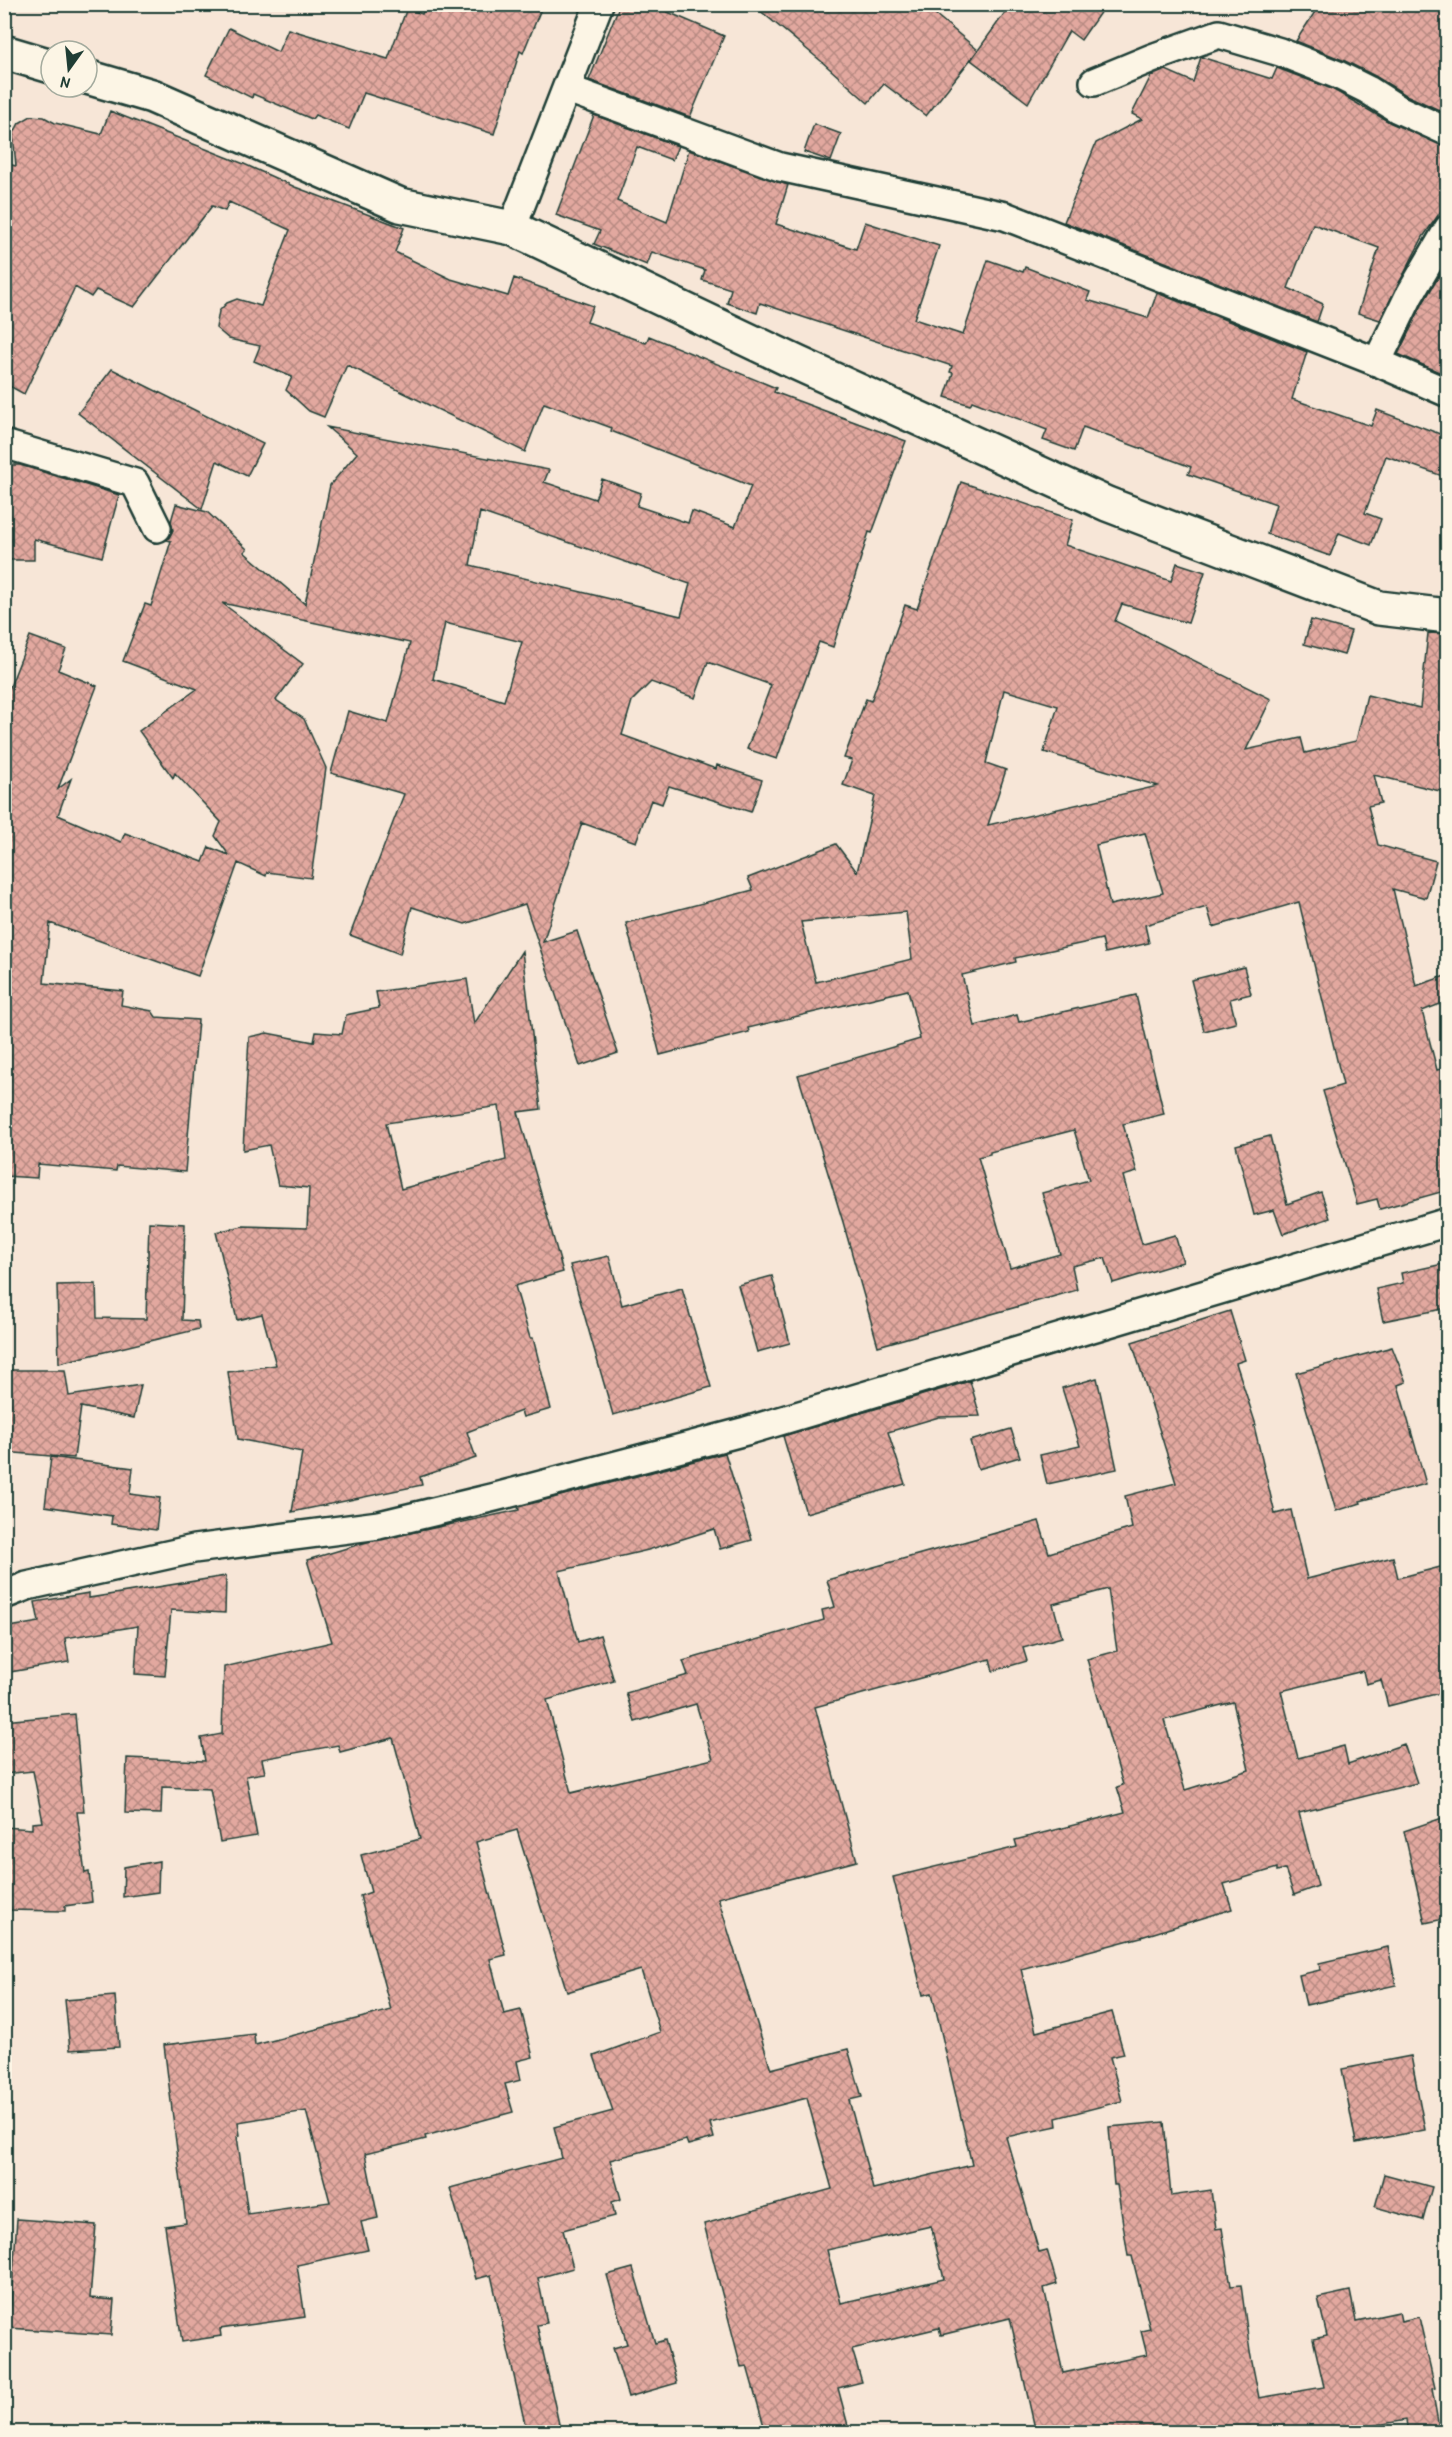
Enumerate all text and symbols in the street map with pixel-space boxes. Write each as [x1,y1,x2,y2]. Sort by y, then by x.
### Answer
north arrow [39,39,99,99]
text: N [58,72,72,95]

